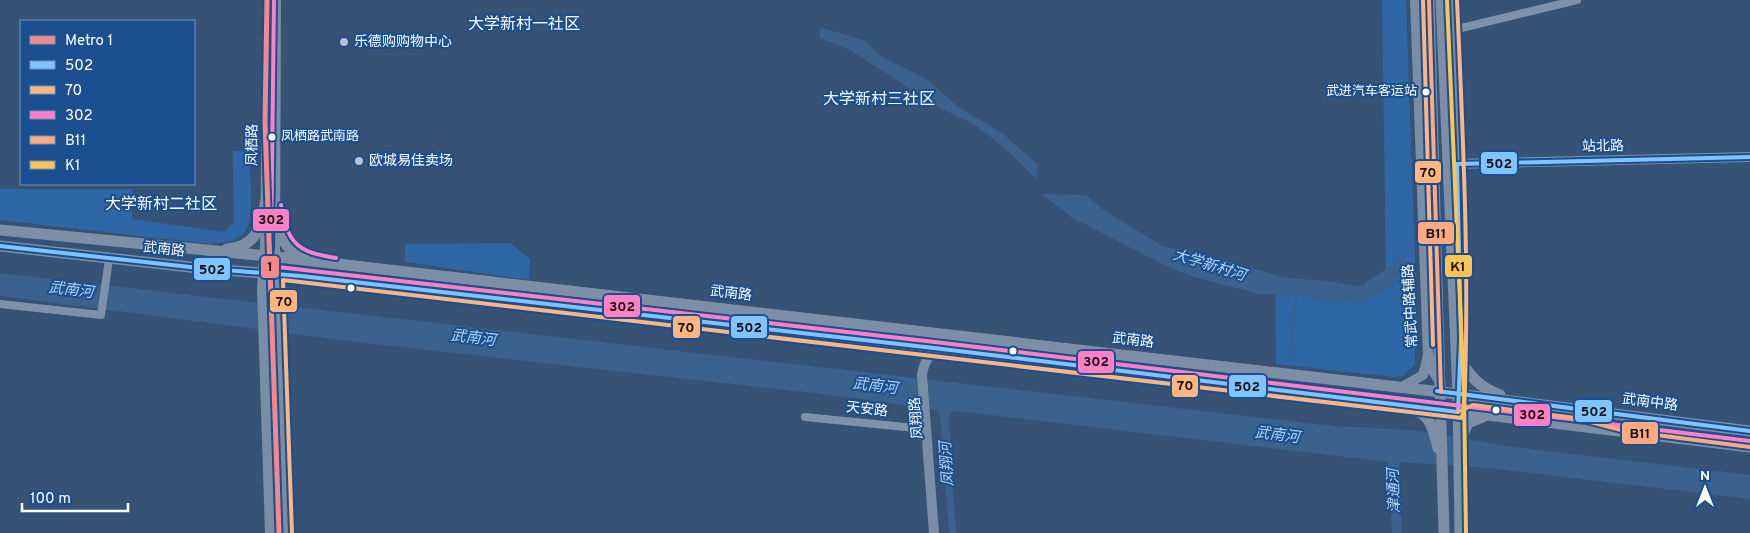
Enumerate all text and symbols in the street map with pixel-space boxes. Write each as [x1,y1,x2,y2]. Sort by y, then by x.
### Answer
district label: 大学新村一社区 [468,15,580,35]
legend [20,20,195,185]
text: Metro 1 [65,32,113,51]
place label: 乐德购购物中心 [354,33,452,51]
marker: 乐德购购物中心 [338,36,350,48]
text: 502 [65,57,93,76]
text: 70 [65,82,82,101]
place label: 武进汽车客运站 [1326,83,1417,100]
marker: 武进汽车客运站 [1421,87,1431,97]
district label: 大学新村三社区 [823,90,935,110]
text: 302 [65,107,93,126]
street label: 凤栖路 [244,124,262,166]
place label: 凤栖路武南路 [281,129,359,145]
text: B11 [65,132,86,151]
marker: 凤栖路武南路 [267,132,277,142]
street label: 站北路 [1582,137,1624,156]
line badge: 502 [1480,151,1518,175]
place label: 欧城易佳卖场 [369,153,453,170]
marker: 欧城易佳卖场 [353,155,365,167]
text: 502 [1486,156,1512,173]
text: K1 [65,157,80,176]
line badge: 70 [1414,160,1442,184]
text: 70 [1420,165,1436,182]
district label: 大学新村二社区 [105,195,217,215]
line badge: 302 [252,208,290,232]
text: 302 [258,212,284,229]
line badge: B11 [1417,221,1455,245]
text: B11 [1426,226,1446,243]
street label: 武南路 [142,239,186,261]
water label: 大学新村河 [1170,246,1251,287]
line badge: K1 [1444,254,1473,278]
line badge: 1 [260,255,280,279]
line badge: 502 [193,257,231,281]
text: 1 [267,259,273,276]
text: K1 [1450,259,1466,276]
text: 502 [199,262,225,279]
street label: 常武中路辅路 [1400,264,1422,348]
water label: 武南河 [48,279,97,304]
unlabelled marker [346,283,356,293]
street label: 武南路 [709,283,753,305]
line badge: 70 [269,289,298,313]
text: 70 [276,294,292,311]
line badge: 302 [603,294,641,318]
text: 302 [609,299,635,316]
line badge: 70 [672,315,701,339]
line badge: 502 [730,315,768,339]
text: 70 [678,320,694,337]
text: 502 [736,320,762,337]
water label: 武南河 [450,327,499,352]
street label: 武南路 [1111,330,1155,352]
unlabelled marker [1008,346,1018,356]
line badge: 302 [1077,350,1115,374]
text: 302 [1083,354,1109,371]
line badge: 70 [1171,374,1199,398]
line badge: 502 [1228,374,1267,398]
water label: 武南河 [852,375,901,400]
text: 70 [1177,378,1193,395]
text: 502 [1234,379,1260,396]
street label: 武南中路 [1621,391,1679,415]
street label: 凤翔路 [907,396,927,440]
street label: 天安路 [845,399,889,421]
line badge: 502 [1574,399,1613,423]
line badge: 302 [1513,403,1551,427]
text: 502 [1581,404,1607,421]
unlabelled marker [1491,405,1501,415]
text: 302 [1519,407,1545,424]
line badge: B11 [1621,421,1659,445]
water label: 武南河 [1254,424,1303,449]
text: B11 [1630,426,1650,443]
water label: 凤翔河 [937,438,959,487]
north arrow [1680,463,1730,513]
water label: 津通河 [1385,465,1405,514]
text: N [1700,468,1710,485]
scale bar [22,480,129,512]
text: 100 m [30,490,71,509]

